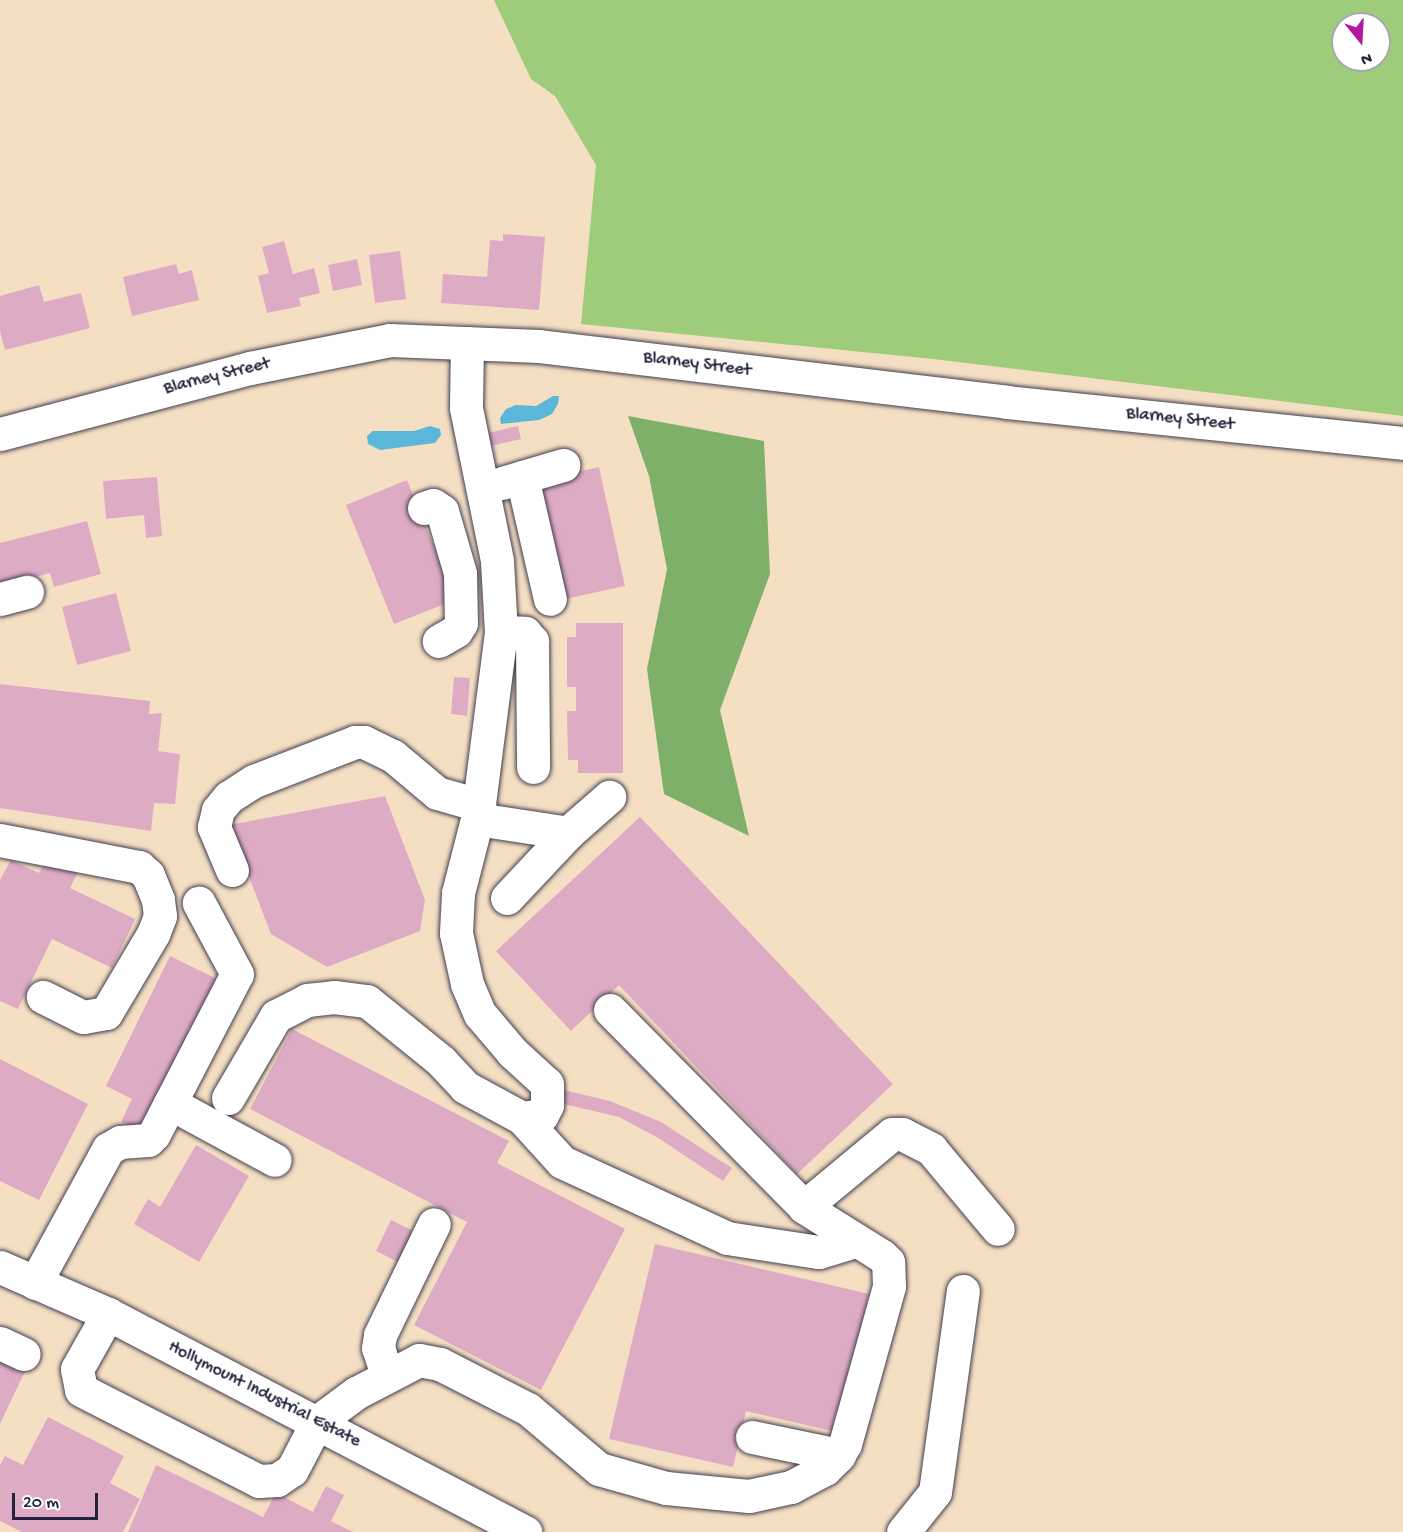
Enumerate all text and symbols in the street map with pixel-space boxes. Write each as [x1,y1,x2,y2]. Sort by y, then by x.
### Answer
north arrow [1331,12,1391,72]
text: N [1358,47,1374,68]
street label: Blarney Street [642,348,752,382]
street label: Blarney Street [162,353,272,401]
street label: Blarney Street [1125,404,1235,436]
street label: Hollymount Industrial Estate [164,1337,364,1453]
scale bar [15,1481,100,1519]
text: 20 m [23,1493,59,1514]

